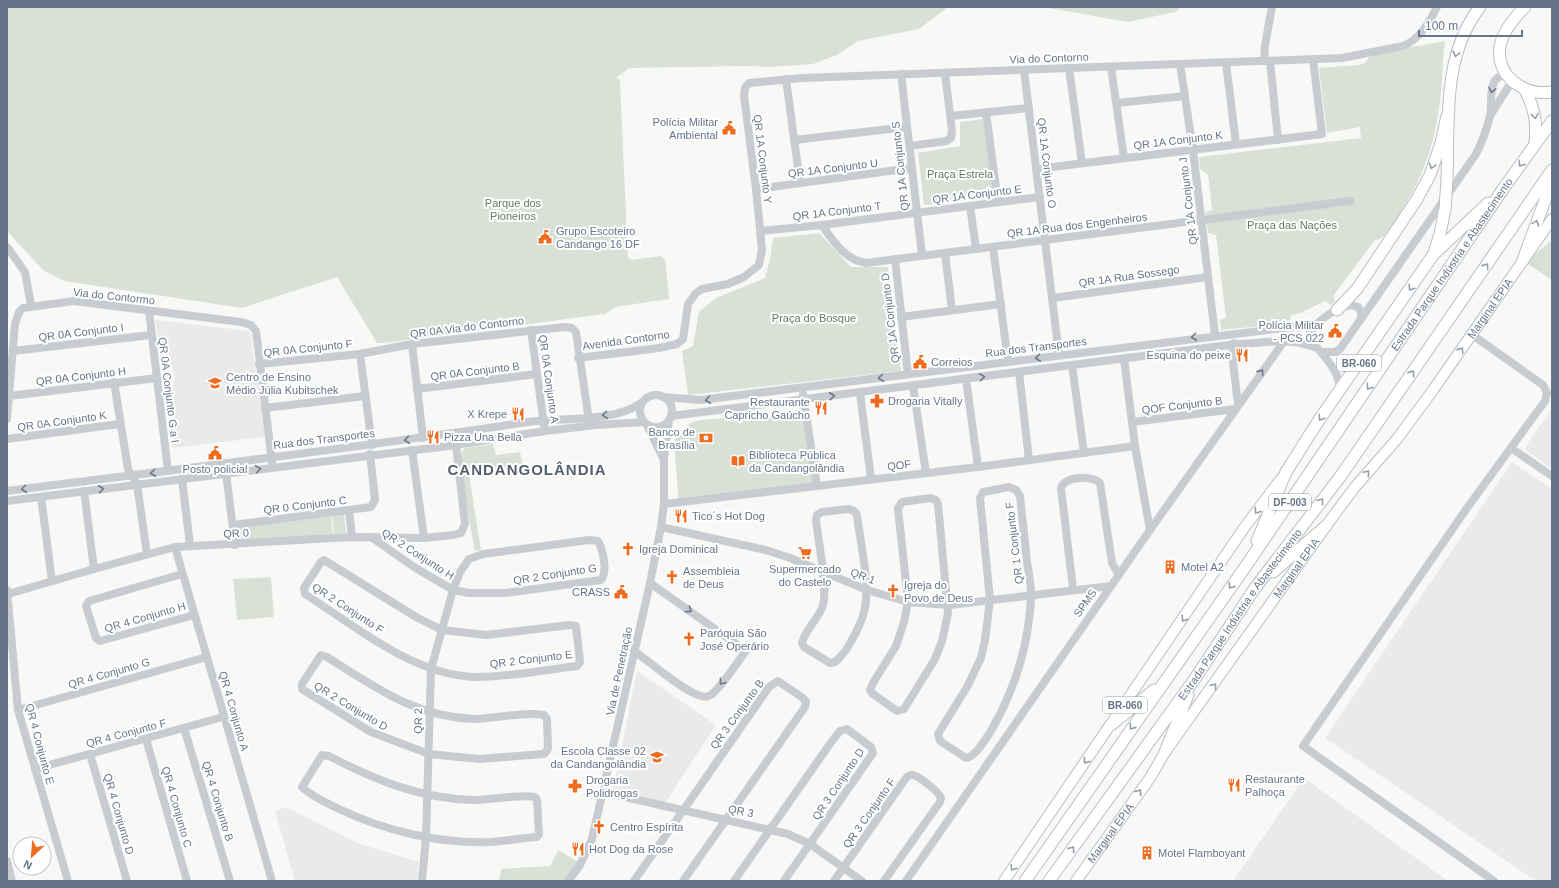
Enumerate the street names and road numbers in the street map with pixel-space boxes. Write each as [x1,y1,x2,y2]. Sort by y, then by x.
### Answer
street label: Via do Contorno [1009,51,1089,65]
street label: QR 1A Conjunto Y [752,114,775,205]
street label: QR 1A Conjunto O [1035,117,1059,209]
street label: QR 1A Conjunto S [889,121,911,211]
street label: QR 1A Conjunto K [1133,128,1224,151]
street label: QR 1A Conjunto U [787,157,879,179]
street label: QR 1A Conjunto J [1177,157,1199,245]
street label: Estrada Parque Indústria e Abastecimento [1389,176,1515,353]
street label: QR 1A Conjunto E [932,183,1022,205]
street label: QR 1A Conjunto T [792,200,882,222]
street label: QR 1A Rua dos Engenheiros [1006,210,1148,240]
street label: QR 1A Rua Sossego [1078,263,1180,289]
street label: QR 1A Conjunto D [879,272,901,364]
street label: Marginal EPIA [1465,275,1515,341]
street label: Via do Contormo [72,286,156,306]
street label: QR 0A Via do Contorno [409,314,525,340]
street label: QR 0A Conjunto I [38,321,124,343]
street label: Avenida Contorno [582,328,670,352]
street label: QR 0A Conjunto A [537,334,561,425]
street label: Rua dos Transportes [985,335,1088,359]
street label: QR 0A Conjunto G a I [157,336,181,444]
street label: QR 0A Conjunto F [263,337,353,359]
road number: BR-060 [1337,355,1381,371]
street label: QR 0A Conjunto B [430,360,520,382]
street label: QR 0A Conjunto H [35,365,127,387]
street label: QOF Conjunto B [1141,394,1223,416]
street label: QR 0A Conjunto K [17,409,108,433]
street label: Rua dos Transportes [273,427,376,451]
street label: QOF [886,458,912,472]
street label: QR 0 Conjunto C [263,494,347,516]
road number: DF-003 [1269,494,1311,510]
street label: QR 1 Conjunto F [1003,501,1025,585]
street label: QR 0 [223,526,249,540]
street label: QR 2 Conjunto H [380,526,456,582]
street label: Estrada Parque Indústria e Abastecimento [1176,526,1304,702]
street label: Marginal EPIA [1271,535,1322,600]
street label: QR 2 Conjunto G [512,561,598,587]
street label: QR 1 [849,566,877,586]
street label: QR 2 Conjunto F [310,580,386,636]
street label: SPMS [1071,587,1099,619]
street label: QR 4 Conjunto H [103,600,187,634]
street label: Via de Penetração [604,626,634,716]
street label: QR 2 Conjunto E [489,648,573,670]
street label: QR 4 Conjunto G [67,656,151,690]
street label: QR 4 Conjunto A [217,670,251,753]
street label: QR 3 Conjunto B [708,677,766,751]
street label: QR 2 Conjunto D [312,679,390,733]
road number: BR-060 [1103,697,1147,713]
street label: QR 4 Conjunto E [23,702,57,786]
street label: QR 2 [412,708,424,734]
street label: QR 4 Conjunto F [85,716,168,749]
street label: QR 3 Conjunto D [810,746,866,822]
street label: QR 4 Conjunto B [200,759,236,843]
street label: QR 4 Conjunto C [160,765,194,849]
street label: QR 4 Conjunto D [102,772,136,856]
street label: QR 3 Conjunto F [840,776,898,850]
street label: Marginal EPIA [1085,800,1136,865]
street label: QR 3 [727,802,755,820]

